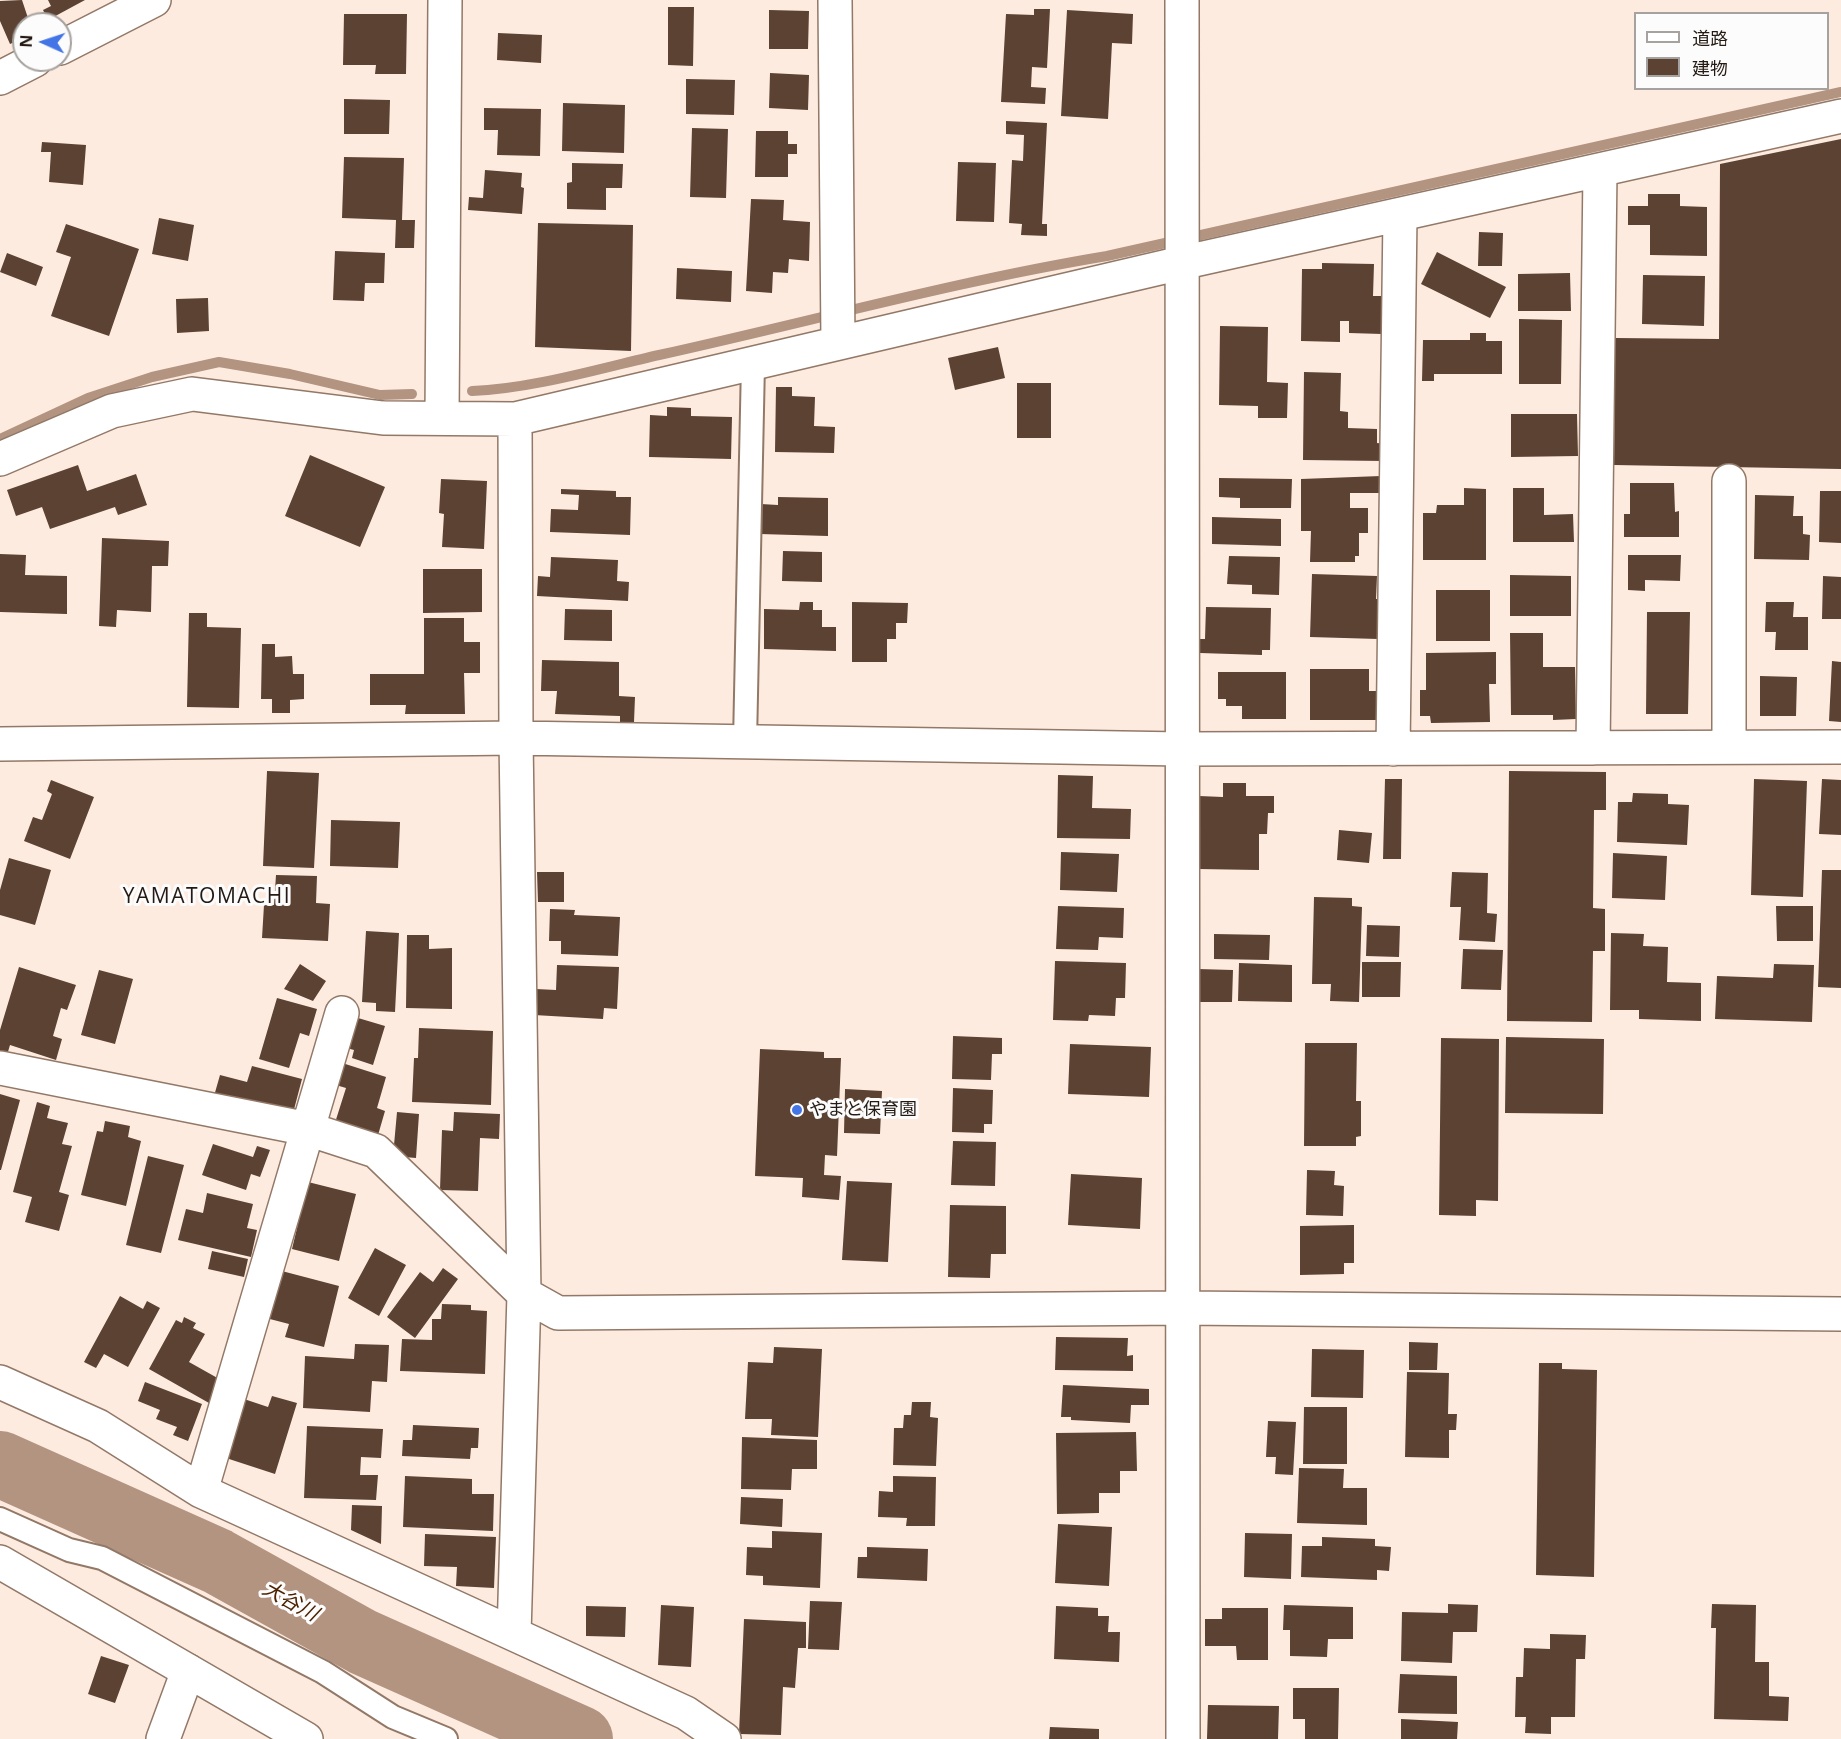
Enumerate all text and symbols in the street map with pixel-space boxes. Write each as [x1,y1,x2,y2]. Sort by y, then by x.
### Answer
north arrow [12,12,72,72]
legend [1634,12,1829,90]
text: 道路 [1692,26,1728,50]
text: N [15,34,37,48]
text: 建物 [1692,56,1728,80]
district label: YAMATOMACHI [123,884,291,910]
place label: やまと保育園 [809,1099,917,1121]
marker: やまと保育園 [790,1103,804,1117]
water label: 大谷川 [258,1577,322,1627]

